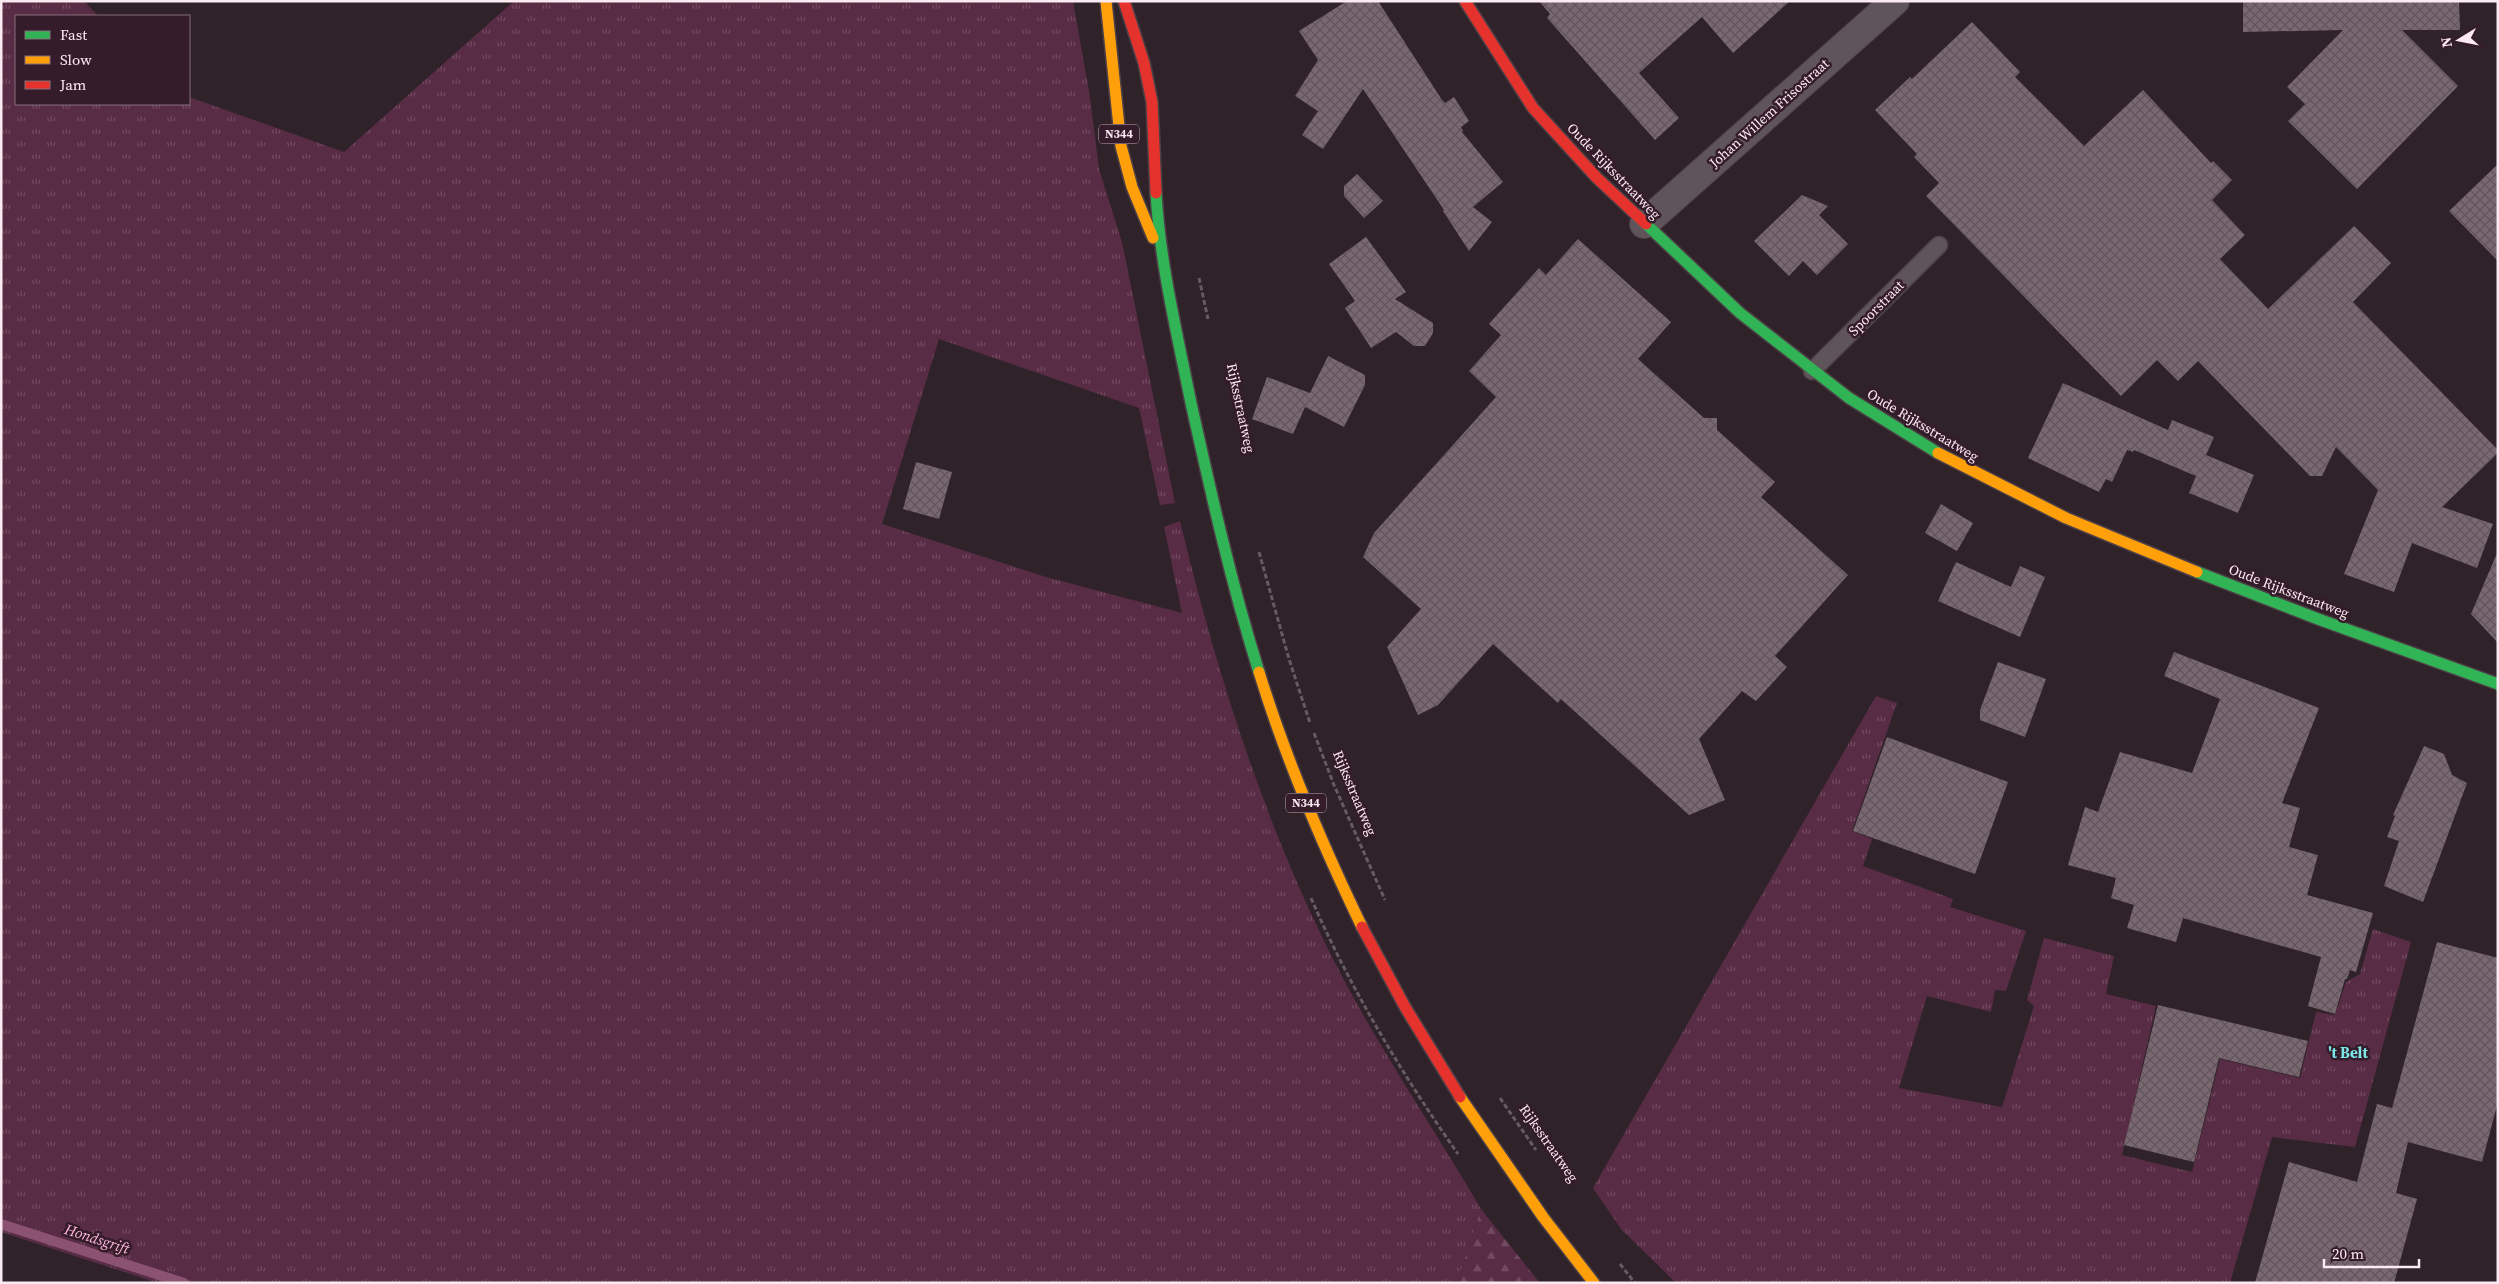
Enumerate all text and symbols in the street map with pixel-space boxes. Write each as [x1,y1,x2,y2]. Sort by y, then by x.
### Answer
legend [15,15,190,105]
north arrow [2434,15,2484,65]
text: Fast [60,24,87,45]
text: N [2435,35,2457,49]
text: Slow [60,49,92,70]
street label: Johan Willem Frisostraat [1704,53,1834,173]
text: Jam [59,74,87,95]
street label: Oude Rijksstraatweg [1563,118,1665,224]
road number: N344 [1099,125,1139,144]
street label: Spoorstraat [1844,275,1909,340]
street label: Rijksstraatweg [1222,361,1260,455]
street label: Oude Rijksstraatweg [1863,384,1983,466]
street label: Oude Rijksstraatweg [2226,559,2352,623]
street label: Rijksstraatweg [1328,747,1382,839]
road number: N344 [1286,794,1326,812]
district label: 't Belt [2328,1042,2368,1063]
street label: Rijksstraatweg [1515,1100,1583,1186]
water label: Hondsgrift [61,1218,133,1259]
scale bar [2324,1236,2419,1268]
text: 20 m [2332,1243,2364,1264]

